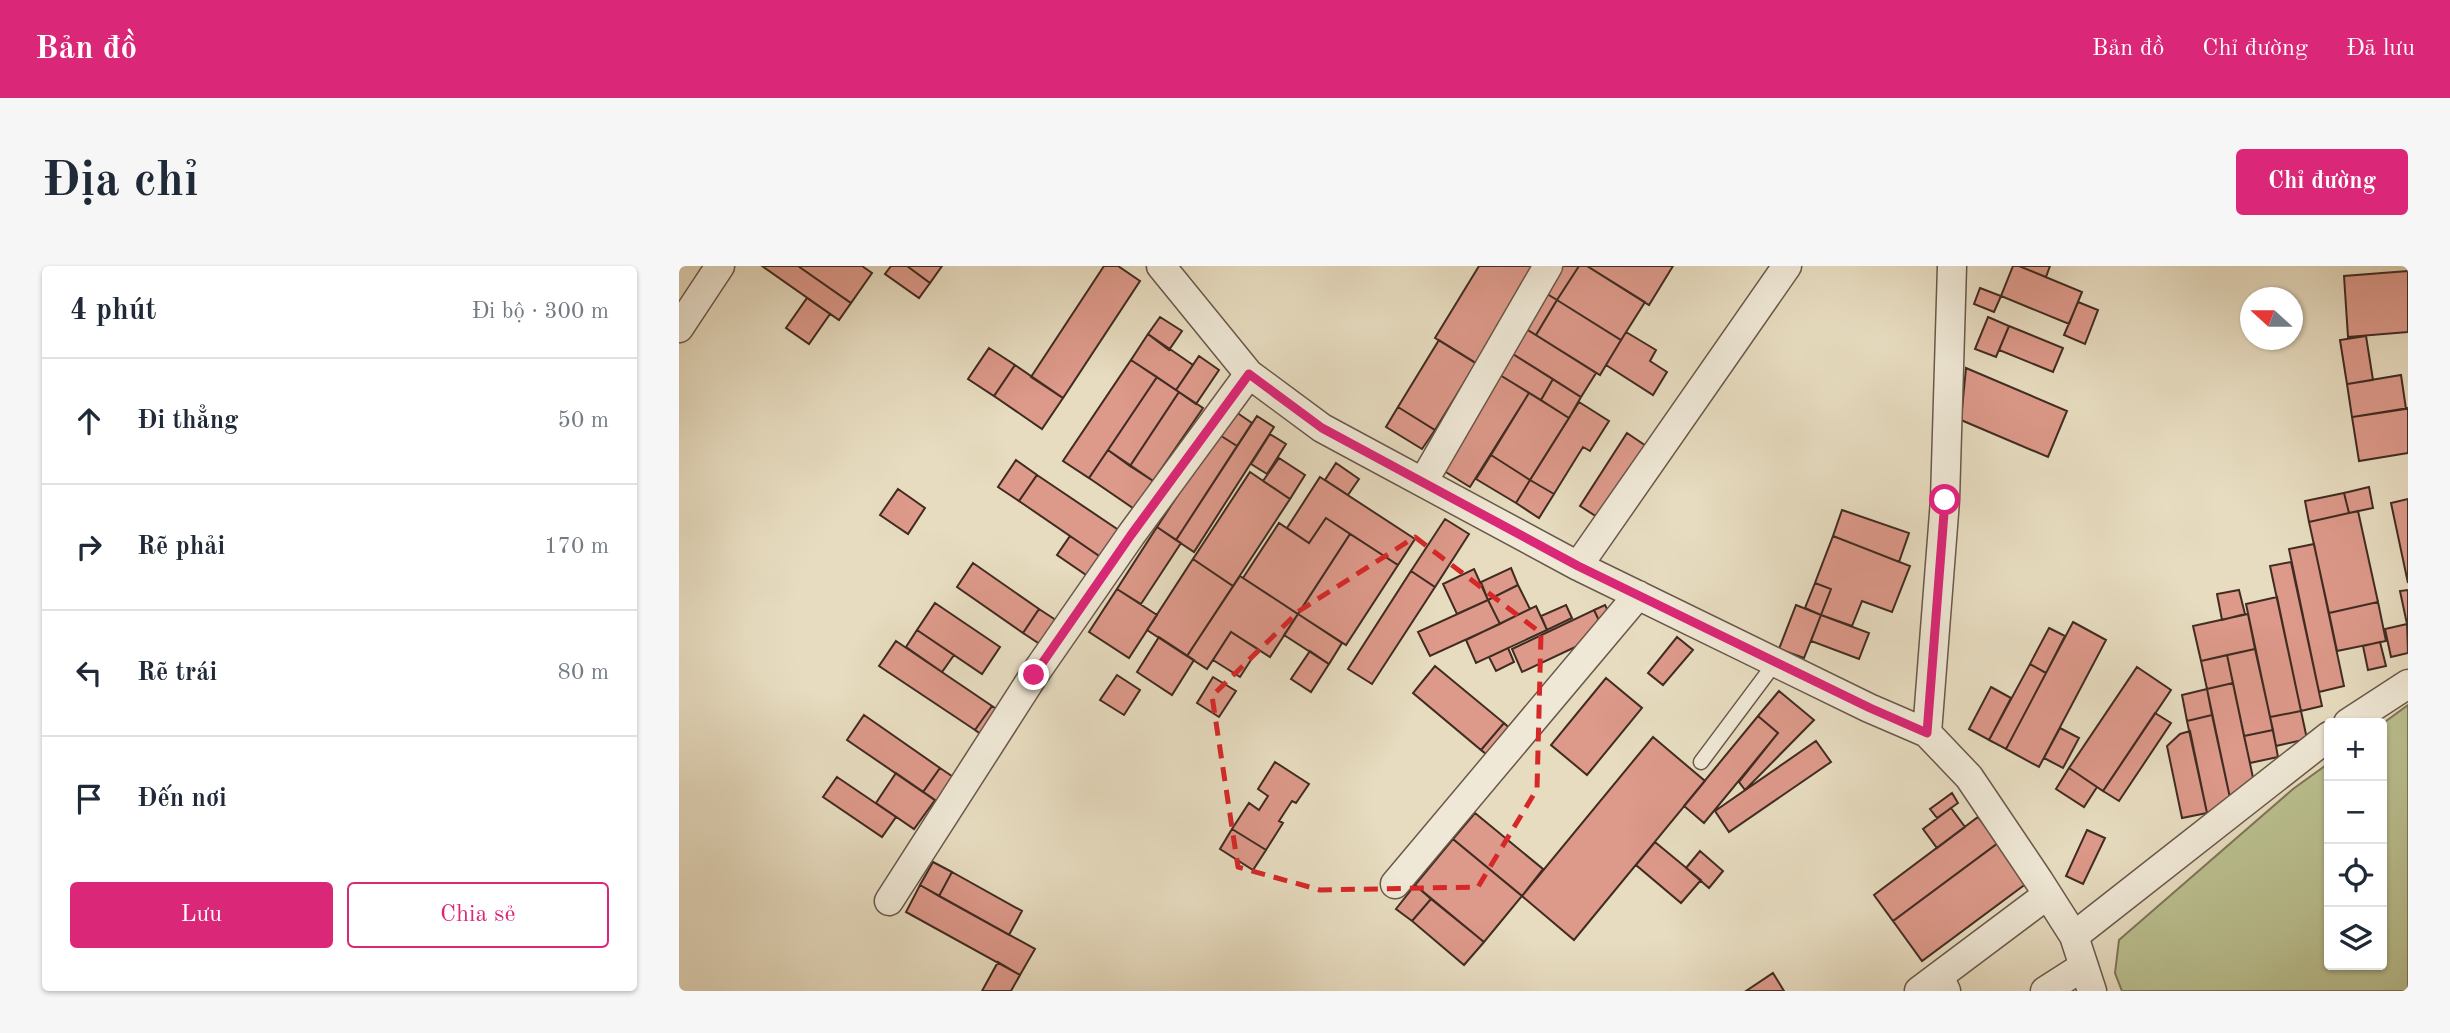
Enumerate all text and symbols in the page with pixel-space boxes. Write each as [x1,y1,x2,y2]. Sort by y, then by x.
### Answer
text: Bản đồ [35,33,137,66]
text: Bản đồ [2092,37,2164,61]
text: Chỉ đường [2202,37,2308,61]
text: Đã lưu [2346,37,2415,61]
button: Chỉ đường [2236,149,2408,215]
text: Địa chỉ [42,158,199,207]
north arrow [2240,287,2303,350]
text: 4 phút [70,296,156,326]
text: Đi bộ · 300 m [471,300,609,323]
icon: ahead [70,402,108,440]
text: Đi thẳng [137,408,239,434]
text: 50 m [558,409,609,432]
route start [1929,484,1960,515]
icon: right [70,528,108,566]
text: Rẽ phải [137,534,225,560]
text: 170 m [544,535,609,558]
icon: left [70,654,108,692]
route end [1018,659,1049,690]
text: Rẽ trái [137,660,217,686]
text: 80 m [558,661,609,684]
map controls [2324,718,2387,970]
button: + [2324,718,2387,781]
icon: arrive [70,780,108,818]
button: − [2324,781,2387,844]
text: Đến nơi [137,786,227,812]
button: locate [2324,844,2387,907]
button: Lưu [70,882,333,948]
button: Chia sẻ [347,882,609,948]
button: layers [2324,907,2387,970]

